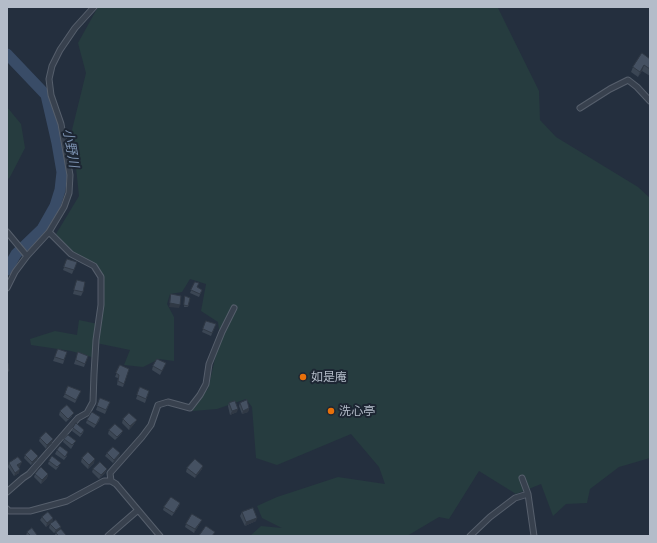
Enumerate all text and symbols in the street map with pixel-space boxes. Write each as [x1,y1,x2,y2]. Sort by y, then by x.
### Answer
water label: 小野川 [60,127,82,169]
place label: 如是庵 [311,370,347,384]
marker: 如是庵 [298,372,308,382]
place label: 洗心亭 [339,404,375,418]
marker: 洗心亭 [326,406,336,416]

